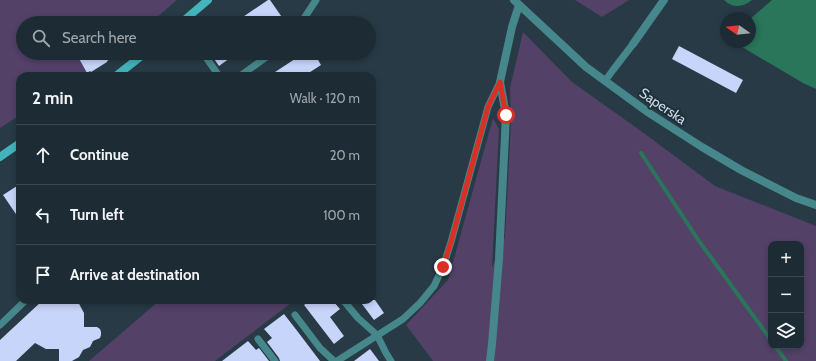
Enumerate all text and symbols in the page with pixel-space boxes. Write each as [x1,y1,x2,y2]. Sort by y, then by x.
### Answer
north arrow [720,12,756,48]
search box [16,16,376,60]
icon: search [30,27,52,49]
text: Search here [62,29,137,47]
street label: Saperska [636,84,690,128]
text: 2 min [32,88,73,108]
text: Walk · 120 m [290,90,360,106]
route start [497,106,515,124]
icon: ahead [32,144,54,166]
text: Continue [70,146,129,164]
text: 20 m [330,147,360,163]
icon: left [32,204,54,226]
text: Turn left [70,206,124,224]
text: 100 m [323,207,360,223]
map controls [768,241,804,349]
button: + [768,241,804,277]
route end [434,258,452,276]
icon: arrive [32,264,54,286]
text: Arrive at destination [70,266,200,284]
button: − [768,277,804,313]
button: layers [768,313,804,349]

